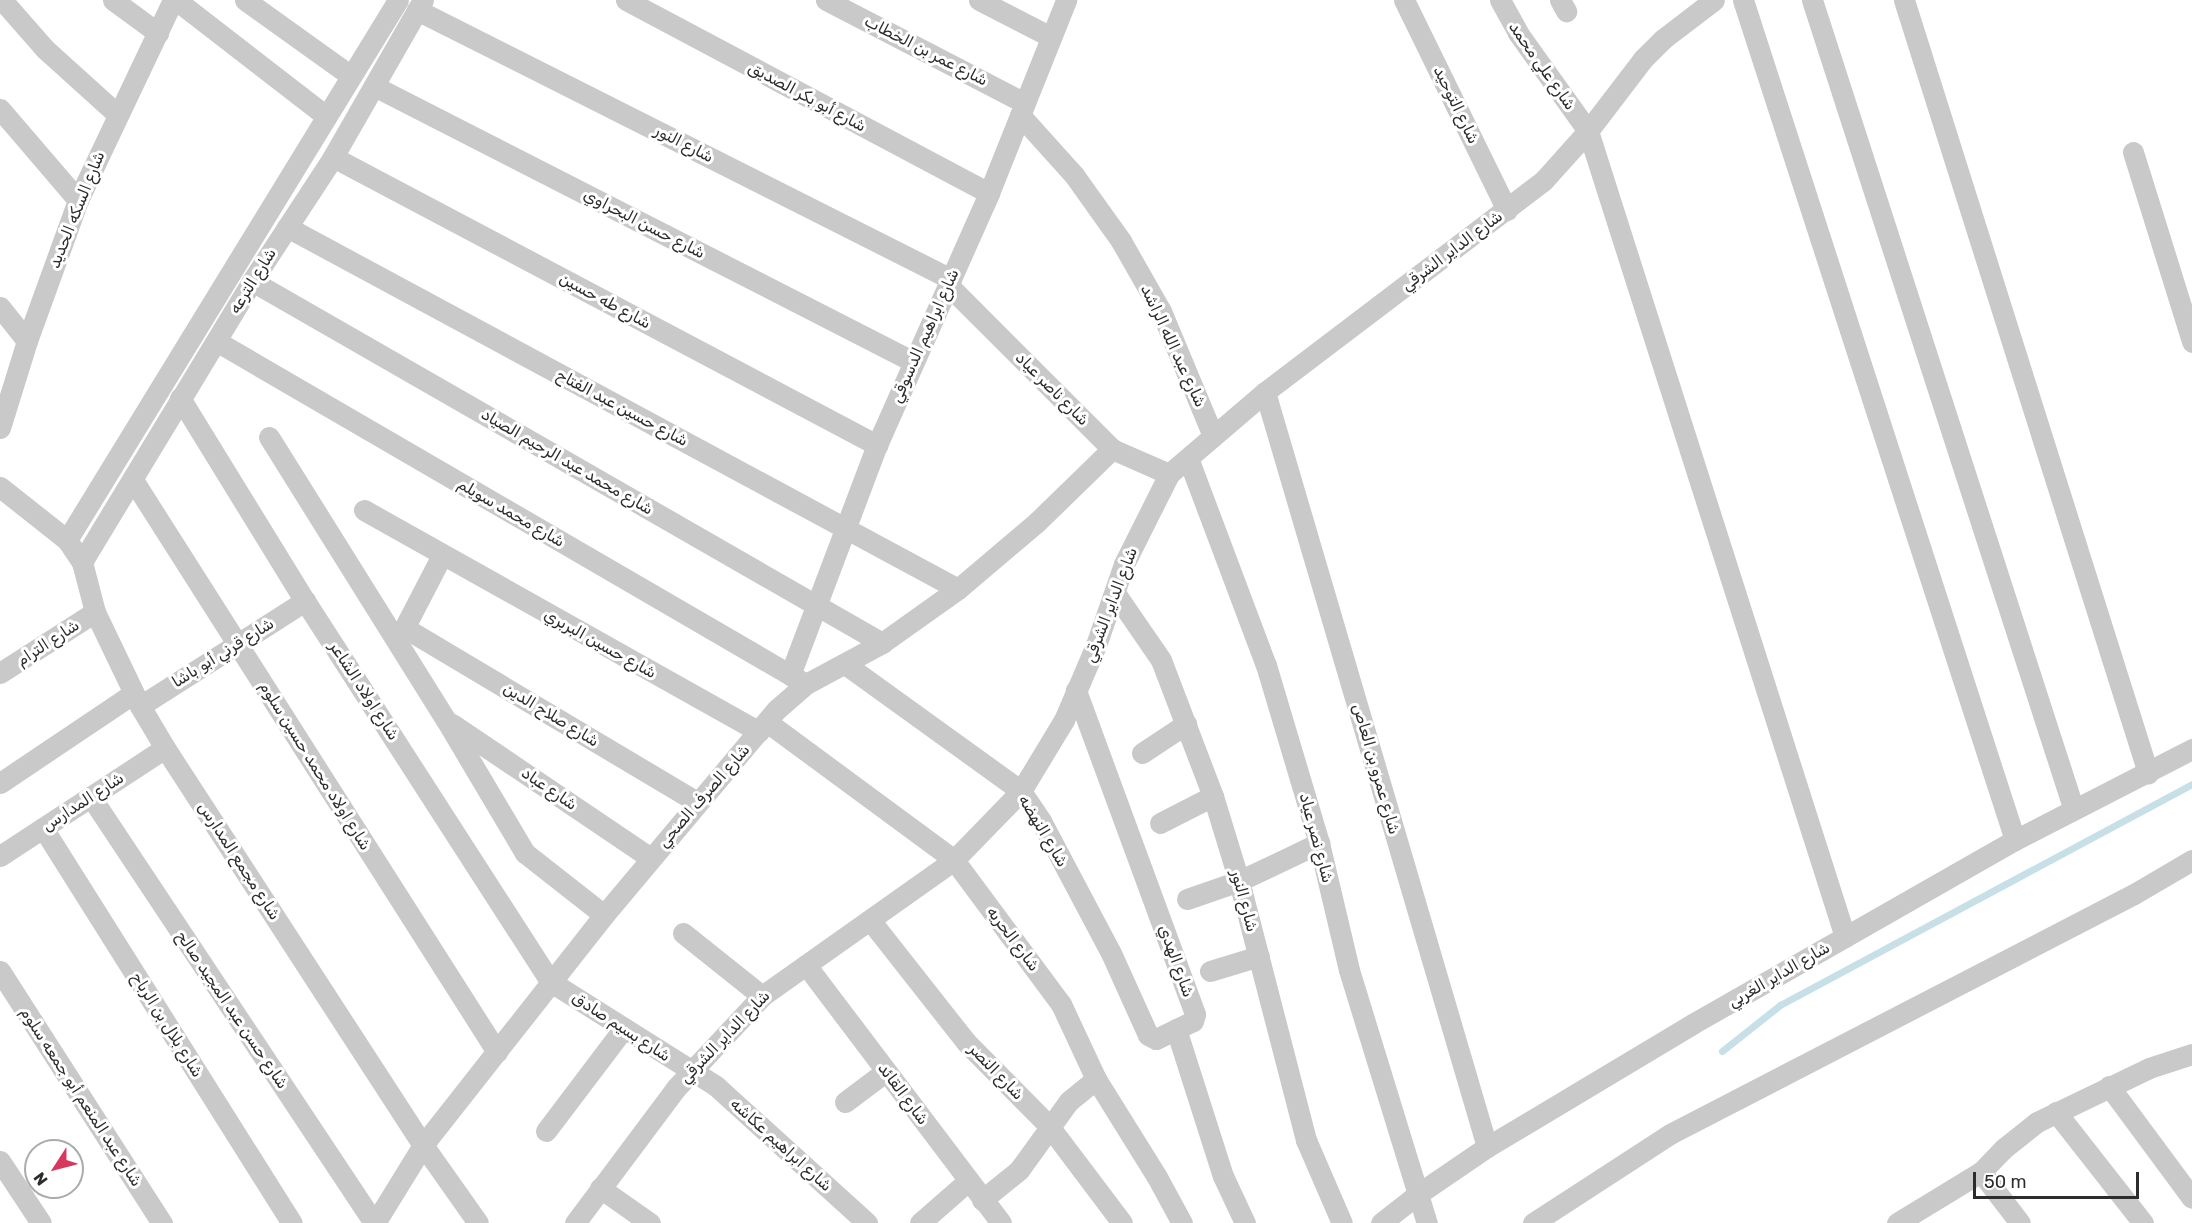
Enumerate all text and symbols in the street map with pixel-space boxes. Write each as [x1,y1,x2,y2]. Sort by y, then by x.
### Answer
street label: شارع عمر بن الخطاب [861,12,991,90]
street label: شارع علي محمد [1504,18,1580,114]
street label: شارع أبو بكر الصديق [745,58,869,136]
street label: شارع التوحيد [1429,63,1483,147]
street label: شارع النور [651,121,717,167]
street label: شارع السكه الحديد [45,149,109,271]
street label: شارع حسن البحراوي [580,185,708,263]
street label: شارع الداير الشرقي [1398,207,1506,295]
street label: شارع الترعه [225,245,281,317]
street label: شارع ابراهيم الدسوقي [887,266,963,406]
street label: شارع طه حسين [556,269,654,333]
street label: شارع عبد الله الراشد [1136,282,1210,410]
street label: شارع ناصر عياد [1011,348,1093,430]
street label: شارع حسين عبد الفتاح [553,365,691,451]
street label: شارع محمد عبد الرحيم الصياد [477,405,657,519]
street label: شارع محمد سويلم [454,475,568,551]
street label: شارع الداير الشرقي [1080,545,1142,665]
street label: شارع حسين البربري [540,605,660,683]
street label: شارع قرني أبو باشا [169,614,277,692]
street label: شارع الترام [13,616,83,670]
street label: شارع اولاد الشاعر [325,638,403,744]
street label: شارع اولاد محمد حسين سلوم [255,678,375,854]
street label: شارع صلاح الدين [500,679,602,751]
street label: شارع عمرو بن العاص [1348,702,1404,836]
street label: شارع الصرف الصحي [654,740,754,852]
street label: شارع عباد [517,763,581,815]
street label: شارع المدارس [39,768,127,836]
street label: شارع نصر عياد [1295,791,1337,885]
street label: شارع النهضه [1014,792,1072,870]
street label: شارع مجمع المدارس [194,798,284,924]
street label: شارع النور [1227,868,1261,934]
street label: شارع الحريه [982,903,1044,975]
street label: شارع الهدي [1154,922,1198,1000]
street label: شارع حسن عبد المجيد صالح [172,927,292,1093]
street label: شارع الداير الغربي [1725,938,1833,1012]
street label: شارع بلال بن الرباح [127,969,207,1081]
street label: شارع الداير الشرقي [676,986,774,1088]
street label: شارع بسيم صادق [568,988,674,1066]
street label: شارع عبد المنعم أبو جمعه سلوم [16,1004,146,1190]
street label: شارع النصر [964,1040,1028,1104]
street label: شارع القائد [873,1059,933,1129]
street label: شارع ابراهيم عكاشه [726,1094,836,1196]
north arrow [24,1139,84,1199]
scale bar [1976,1160,2142,1198]
text: N [30,1168,52,1189]
text: 50 m [1984,1171,2027,1193]

